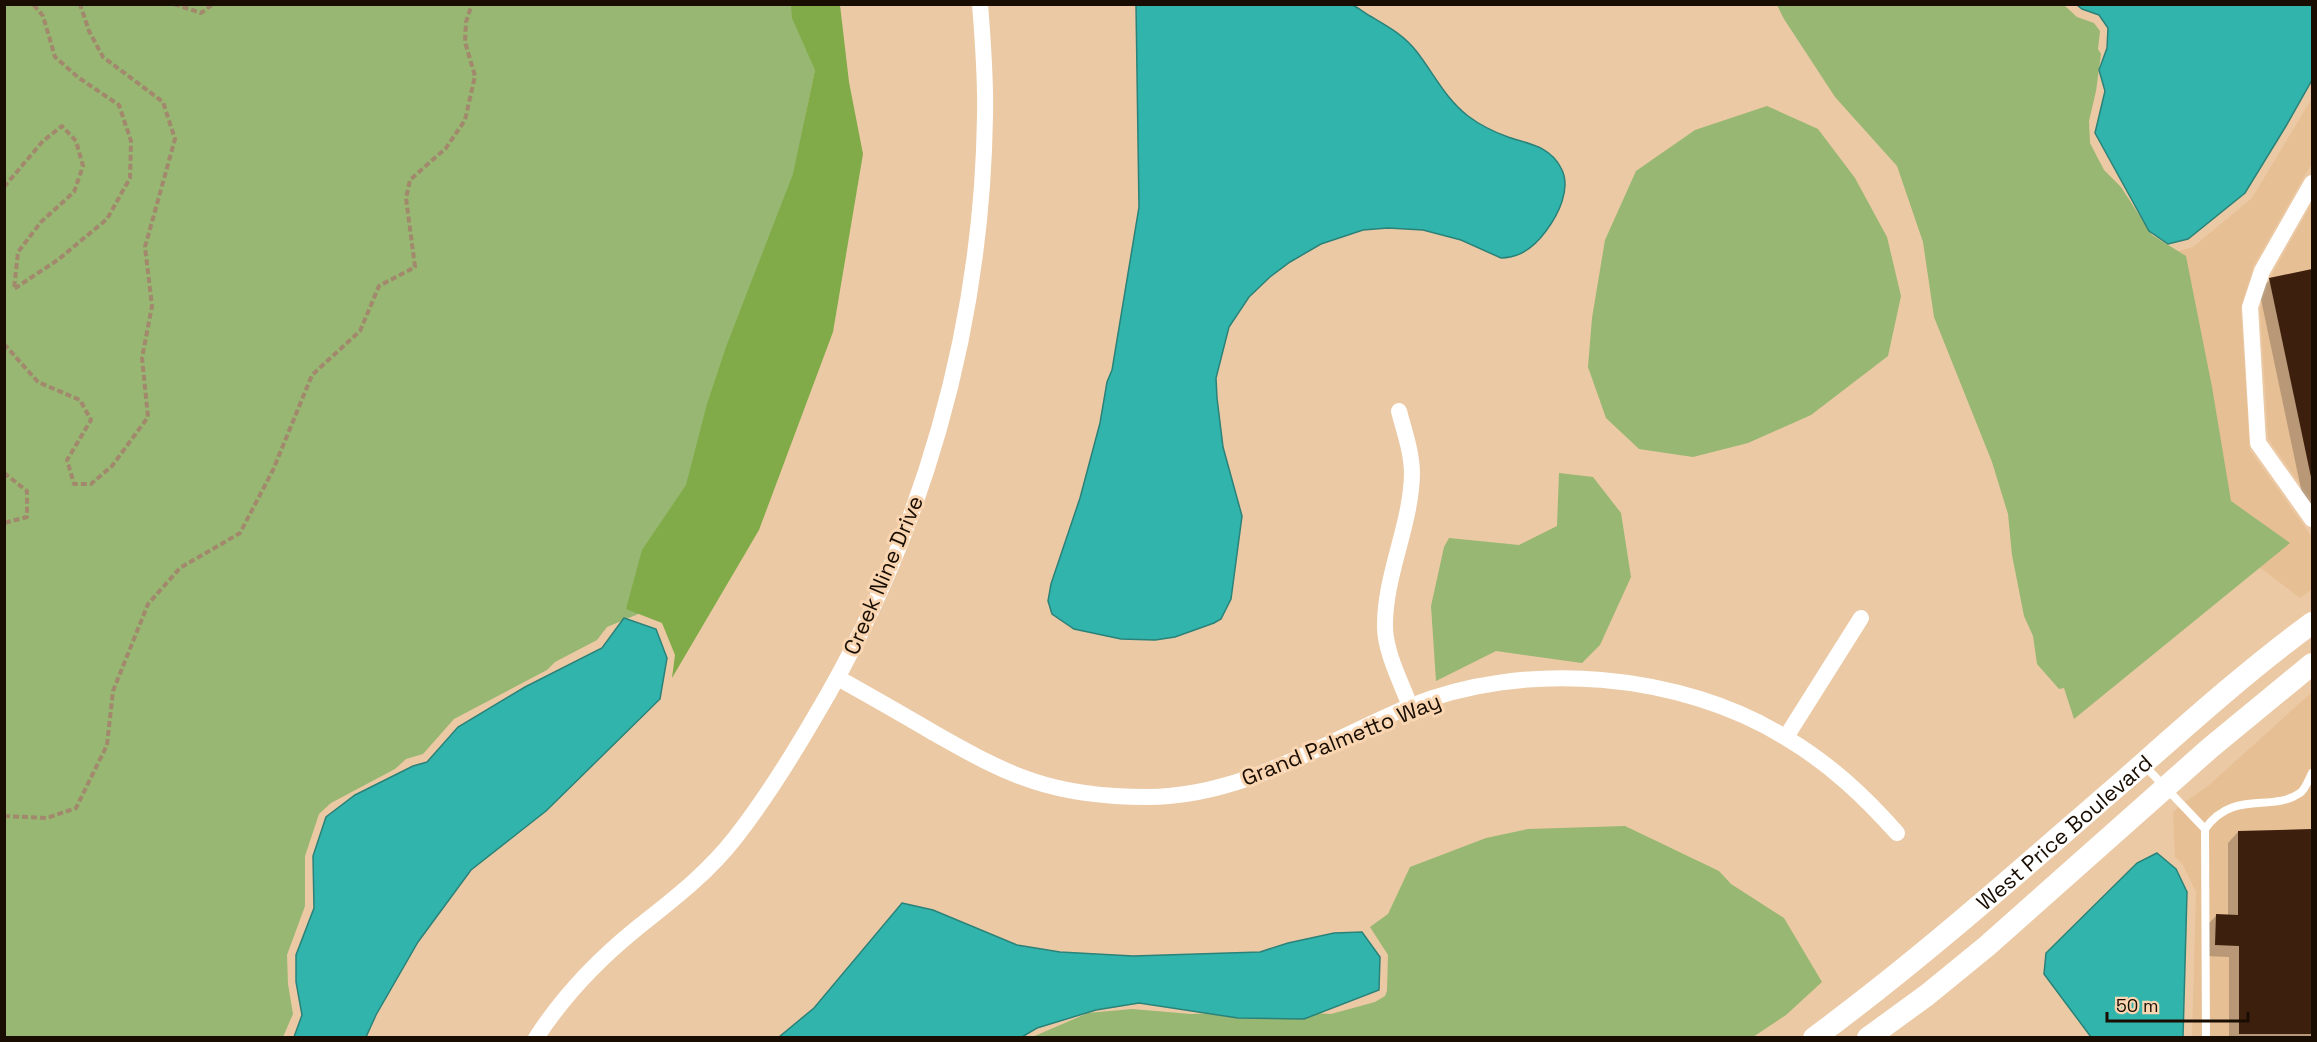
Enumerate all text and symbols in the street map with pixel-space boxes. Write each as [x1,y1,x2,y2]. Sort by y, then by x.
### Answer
street label: Creek Nine Drive [837,491,929,659]
street label: Grand Palmetto Way [1237,686,1445,792]
street label: West Price Boulevard [1970,748,2158,916]
scale bar [2107,985,2248,1023]
text: 50 m [2116,994,2158,1017]

